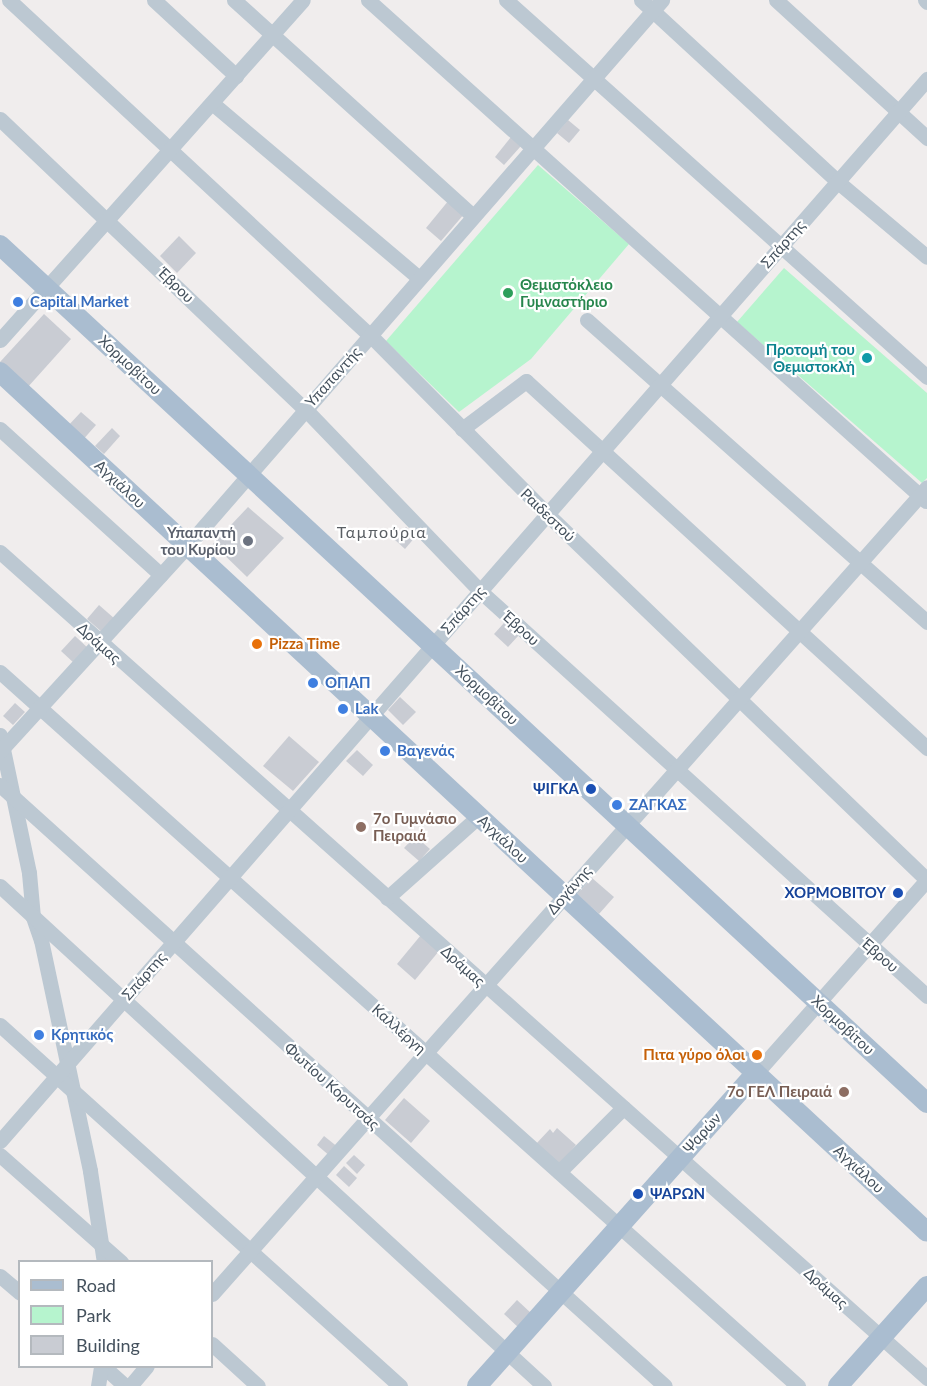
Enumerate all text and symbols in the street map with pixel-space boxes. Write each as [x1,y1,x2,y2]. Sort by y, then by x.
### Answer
street label: Σπάρτης [757,216,809,272]
street label: Έβρου [154,264,198,306]
place label: Θεμιστόκλειο Γυμναστήριο [520,275,613,310]
marker: Θεμιστόκλειο Γυμναστήριο [501,286,515,300]
place label: Capital Market [30,293,129,311]
marker: Capital Market [11,295,25,309]
street label: Χορμοβίτου [95,331,165,399]
place label: Προτομή του Θεμιστοκλή [766,340,855,375]
street label: Υπαπαντής [301,343,365,411]
marker: Προτομή του Θεμιστοκλή [860,351,874,365]
street label: Αγχιάλου [91,456,149,512]
street label: Ραιδεστού [517,485,579,545]
district label: Ταμπούρια [337,522,427,542]
place label: Υπαπαντή του Κυρίου [160,523,236,558]
marker: Υπαπαντή του Κυρίου [241,534,255,548]
street label: Σπάρτης [437,582,489,638]
street label: Έβρου [499,607,543,649]
street label: Δράμας [74,619,124,667]
place label: Pizza Time [269,635,340,653]
marker: Pizza Time [250,637,264,651]
street label: Χορμοβίτου [452,661,522,729]
place label: ΟΠΑΠ [325,674,371,692]
marker: ΟΠΑΠ [306,676,320,690]
place label: Lak [355,700,378,718]
marker: Lak [336,702,350,716]
place label: Βαγενάς [397,742,454,760]
marker: Βαγενάς [378,744,392,758]
place label: ΨΙΓΚΑ [533,780,579,798]
marker: ΨΙΓΚΑ [584,782,598,796]
place label: ΖΑΓΚΑΣ [629,796,687,814]
marker: ΖΑΓΚΑΣ [610,798,624,812]
place label: 7ο Γυμνάσιο Πειραιά [373,809,457,844]
street label: Αγχιάλου [474,811,532,867]
marker: 7ο Γυμνάσιο Πειραιά [354,820,368,834]
street label: Δογάνης [543,862,595,918]
place label: ΧΟΡΜΟΒΙΤΟΥ [784,884,886,902]
marker: ΧΟΡΜΟΒΙΤΟΥ [891,886,905,900]
street label: Έβρου [858,934,902,976]
street label: Δράμας [438,942,488,990]
street label: Σπάρτης [118,948,170,1004]
street label: Χορμοβίτου [808,991,878,1059]
street label: Καλλέργη [368,1000,430,1058]
place label: Κρητικός [51,1026,113,1044]
marker: Κρητικός [32,1028,46,1042]
street label: Φωτίου Κορυτσάς [281,1039,383,1133]
place label: Πιτα γύρο όλοι [643,1046,745,1064]
marker: Πιτα γύρο όλοι [750,1048,764,1062]
place label: 7ο ΓΕΛ Πειραιά [727,1083,832,1101]
marker: 7ο ΓΕΛ Πειραιά [837,1085,851,1099]
street label: Ψαρών [679,1109,725,1157]
street label: Αγχιάλου [830,1141,888,1197]
place label: ΨΑΡΩΝ [650,1185,705,1203]
marker: ΨΑΡΩΝ [631,1187,645,1201]
legend [18,1260,213,1368]
street label: Δράμας [801,1264,851,1312]
text: Road [76,1274,116,1296]
text: Park [76,1304,111,1326]
text: Building [76,1334,140,1356]

